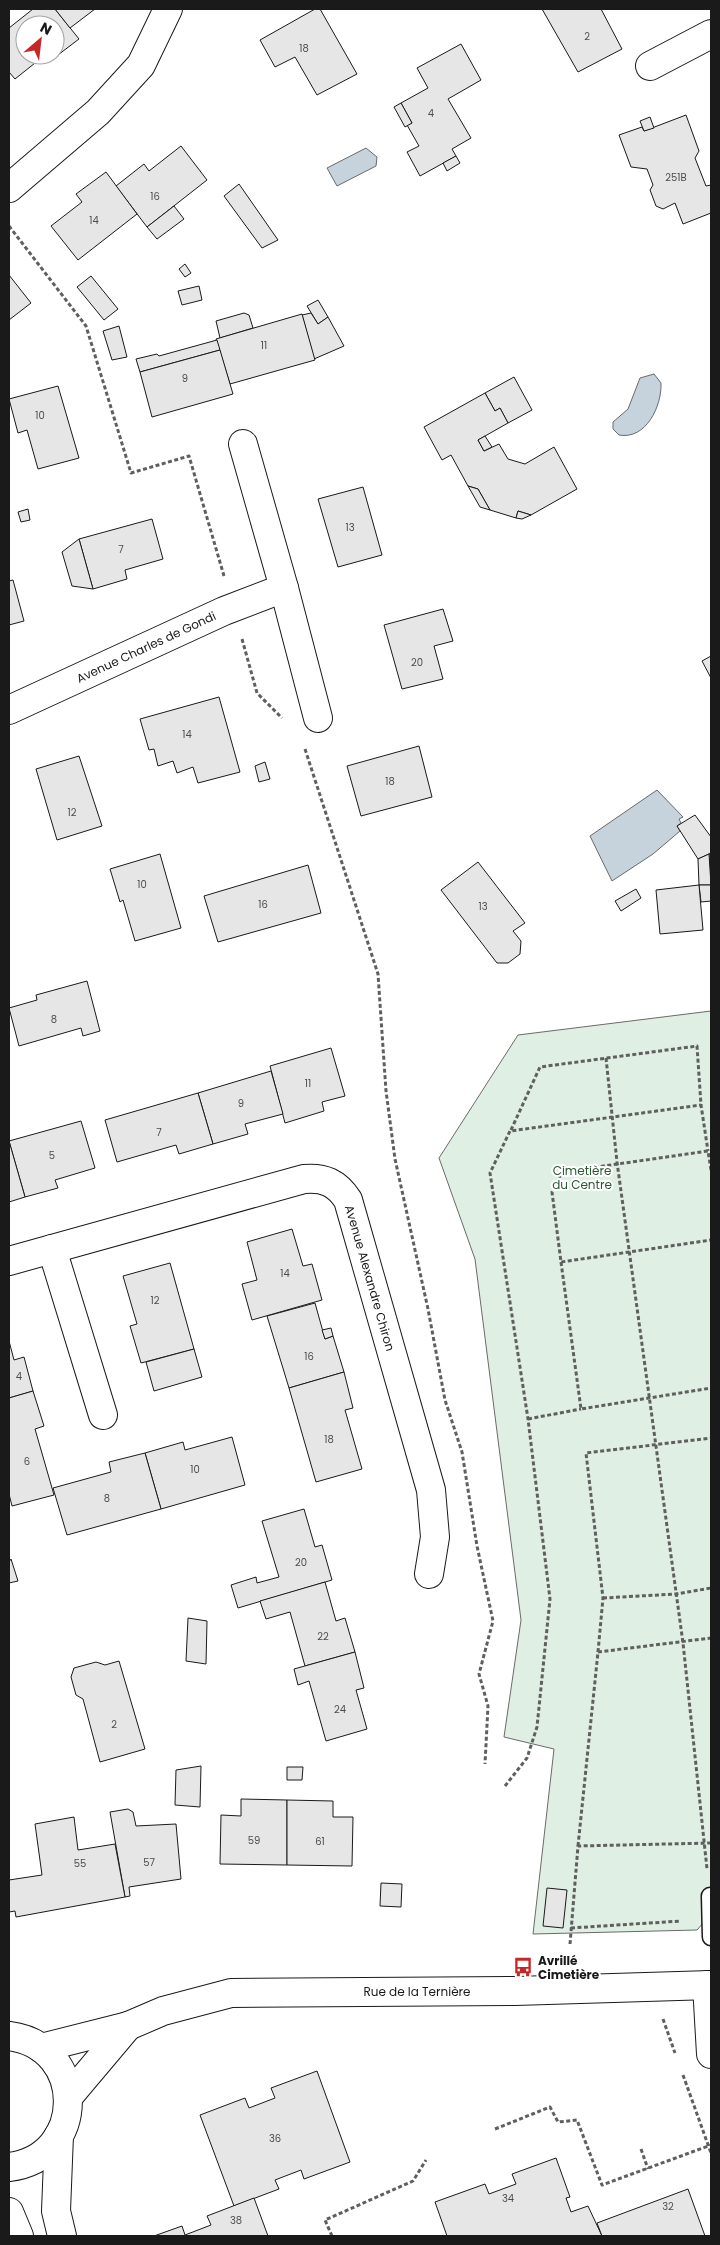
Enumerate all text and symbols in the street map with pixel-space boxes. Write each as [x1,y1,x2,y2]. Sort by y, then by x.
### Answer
north arrow [15,15,65,65]
text: N [37,17,55,40]
house number: 2 [584,29,590,44]
house number: 18 [299,41,309,56]
house number: 4 [428,106,434,121]
house number: 251B [665,170,687,185]
house number: 16 [150,189,160,204]
house number: 14 [89,213,99,228]
house number: 11 [261,338,267,353]
house number: 9 [182,371,188,386]
house number: 10 [35,408,45,423]
house number: 13 [345,520,355,535]
house number: 7 [118,542,124,557]
street label: Avenue Charles de Gondi [73,607,219,687]
house number: 20 [411,655,423,670]
house number: 14 [182,727,192,742]
house number: 18 [385,774,395,789]
house number: 12 [68,805,77,820]
house number: 10 [137,877,147,892]
house number: 16 [258,897,268,912]
house number: 13 [478,899,488,914]
house number: 8 [51,1012,57,1027]
house number: 11 [305,1076,311,1091]
house number: 9 [238,1096,244,1111]
house number: 7 [156,1125,162,1140]
house number: 5 [49,1148,55,1163]
park label: Cimetière du Centre [552,1162,612,1193]
street label: Avenue Alexandre Chiron [341,1203,399,1353]
house number: 14 [280,1266,290,1281]
house number: 12 [151,1293,160,1308]
house number: 16 [304,1349,314,1364]
house number: 4 [16,1369,22,1384]
house number: 18 [324,1432,334,1447]
house number: 6 [24,1454,30,1469]
house number: 10 [190,1462,200,1477]
house number: 8 [104,1491,110,1506]
house number: 20 [295,1555,307,1570]
house number: 22 [317,1629,329,1644]
house number: 24 [334,1702,346,1717]
house number: 2 [111,1717,117,1732]
house number: 59 [248,1833,260,1848]
house number: 61 [315,1834,325,1849]
house number: 57 [143,1855,155,1870]
house number: 55 [74,1856,86,1871]
place label: Avrillé Cimetière [538,1952,600,1983]
bus stop icon: Avrillé Cimetière [512,1956,534,1978]
street label: Rue de la Ternière [363,1983,471,2000]
house number: 36 [269,2131,281,2146]
house number: 34 [502,2191,514,2206]
house number: 32 [662,2199,674,2214]
house number: 38 [230,2213,242,2228]

